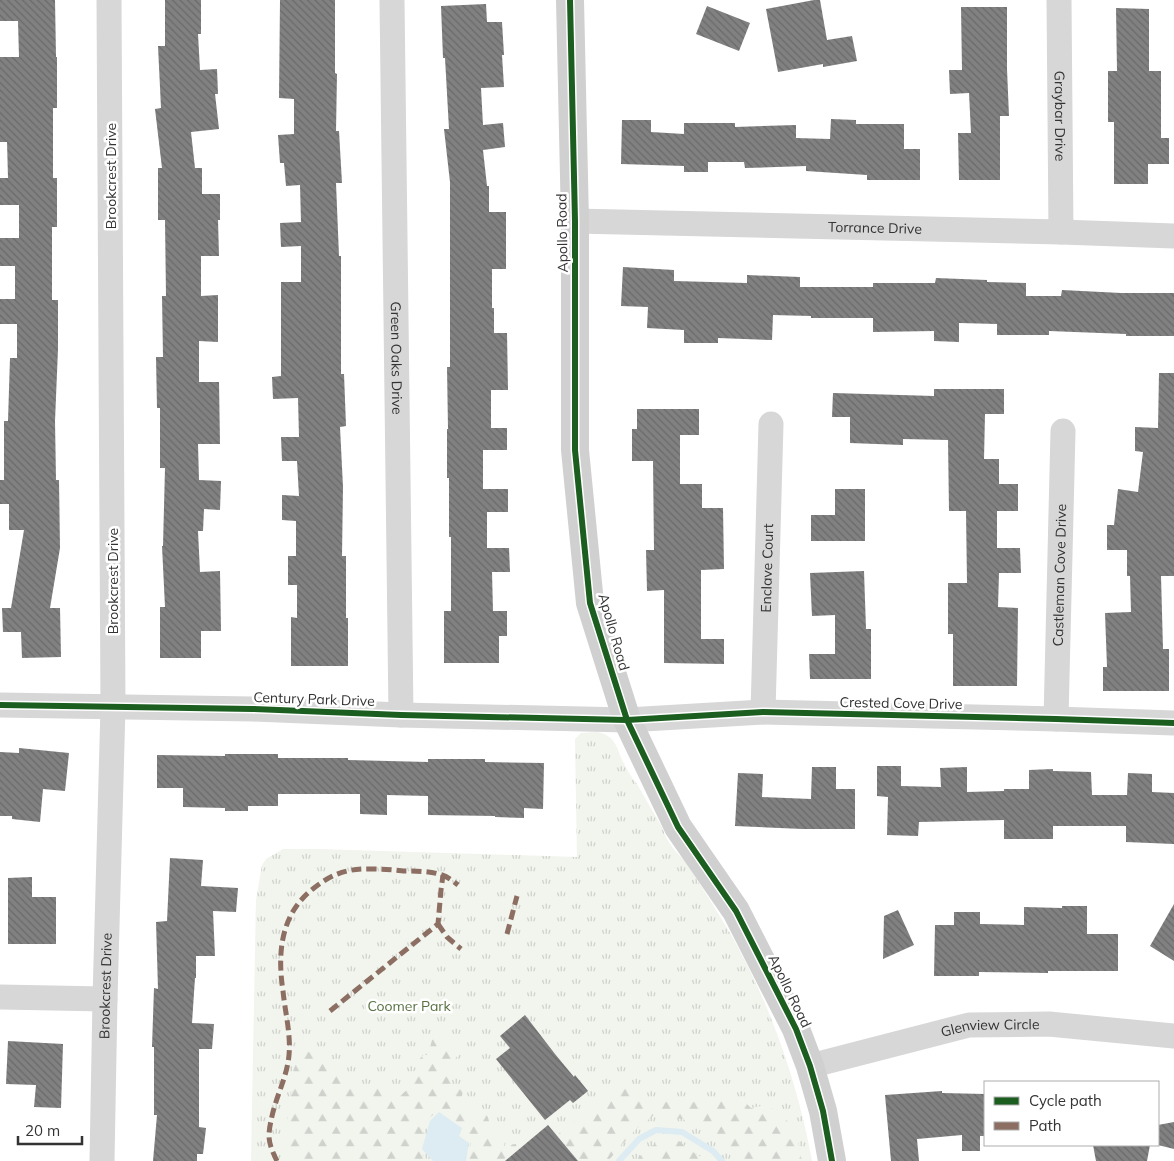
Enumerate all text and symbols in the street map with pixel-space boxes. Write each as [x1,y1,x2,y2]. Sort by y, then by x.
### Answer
street label: Graybar Drive [1051,71,1069,161]
street label: Brookcrest Drive [102,123,120,229]
street label: Apollo Road [552,193,572,273]
street label: Torrance Drive [828,218,922,238]
street label: Green Oaks Drive [387,301,406,415]
street label: Castleman Cove Drive [1049,504,1070,647]
street label: Enclave Court [757,523,777,613]
street label: Brookcrest Drive [104,528,122,634]
street label: Apollo Road [594,591,634,673]
street label: Century Park Drive [253,688,375,710]
street label: Crested Cove Drive [839,693,963,713]
street label: Brookcrest Drive [95,933,116,1039]
street label: Apollo Road [765,951,815,1031]
park label: Coomer Park [367,997,451,1015]
street label: Glenview Circle [939,1015,1040,1041]
legend [984,1081,1159,1146]
text: Cycle path [1029,1091,1102,1110]
scale bar [18,1114,81,1146]
text: Path [1029,1116,1061,1135]
text: 20 m [25,1121,60,1140]

